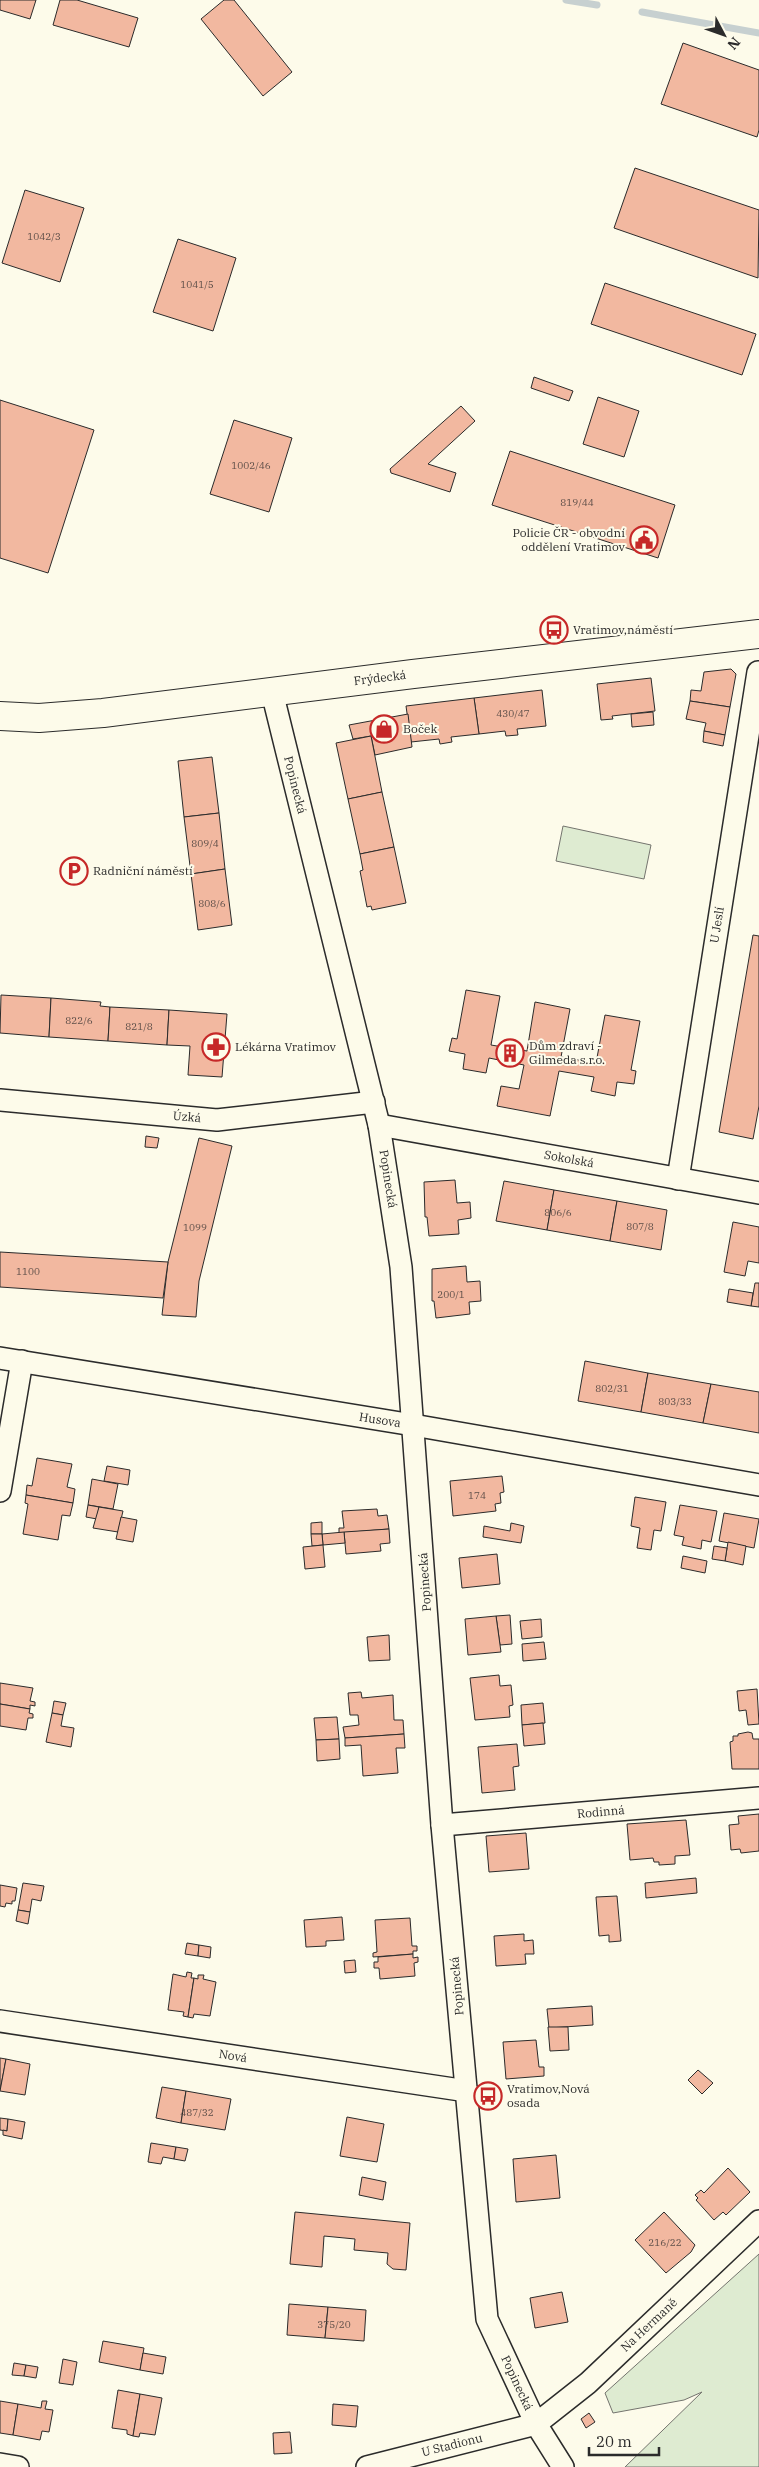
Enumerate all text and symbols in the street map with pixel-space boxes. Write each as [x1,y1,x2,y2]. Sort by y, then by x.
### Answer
north arrow [699,10,749,60]
text: N [723,33,744,54]
house number: 1042/3 [27,230,61,243]
house number: 1041/5 [180,278,214,291]
house number: 1002/46 [231,459,271,472]
house number: 819/44 [560,496,594,509]
place label: Policie ČR - obvodní oddělení Vratimov [512,525,626,554]
public building icon: Policie ČR - obvodní oddělení Vratimov [629,525,659,555]
bus stop icon: Vratimov,náměstí [539,615,569,645]
place label: Vratimov,náměstí [573,622,673,637]
street label: Frýdecká [353,667,407,688]
house number: 430/47 [496,707,530,720]
shop icon: Boček [369,714,399,744]
place label: Boček [403,721,437,736]
street label: Popinecká [281,754,310,816]
house number: 809/4 [191,837,219,850]
parking icon: Radniční náměstí [59,856,89,886]
place label: Radniční náměstí [93,863,193,878]
house number: 808/6 [198,897,226,910]
street label: U Jeslí [706,905,727,944]
house number: 822/6 [65,1014,93,1027]
house number: 821/8 [125,1020,153,1033]
pharmacy icon: Lékárna Vratimov [201,1032,231,1062]
building icon: Dům zdraví - Gilmeda s.r.o. [495,1038,525,1068]
place label: Dům zdraví - Gilmeda s.r.o. [529,1038,605,1067]
place label: Lékárna Vratimov [235,1039,337,1054]
street label: Úzká [172,1108,202,1125]
street label: Sokolská [543,1147,596,1170]
street label: Popinecká [376,1149,401,1210]
house number: 806/6 [544,1206,572,1219]
house number: 807/8 [626,1220,654,1233]
house number: 1099 [183,1221,207,1234]
house number: 1100 [16,1265,40,1278]
house number: 200/1 [437,1288,465,1301]
house number: 802/31 [595,1382,629,1395]
house number: 803/33 [658,1395,692,1408]
street label: Husova [358,1409,403,1430]
house number: 174 [468,1489,486,1502]
street label: Popinecká [415,1552,434,1612]
street label: Rodinná [577,1802,626,1821]
street label: Popinecká [446,1956,467,2016]
street label: Nová [218,2046,249,2065]
bus stop icon: Vratimov,Nová osada [473,2081,503,2111]
place label: Vratimov,Nová osada [507,2081,590,2110]
house number: 487/32 [180,2106,214,2119]
house number: 216/22 [648,2236,682,2249]
street label: Na Hermaně [617,2295,680,2355]
house number: 375/20 [317,2318,351,2331]
street label: Popinecká [498,2353,537,2413]
scale bar [589,2424,659,2456]
street label: U Stadionu [420,2430,485,2459]
text: 20 m [596,2432,632,2451]

